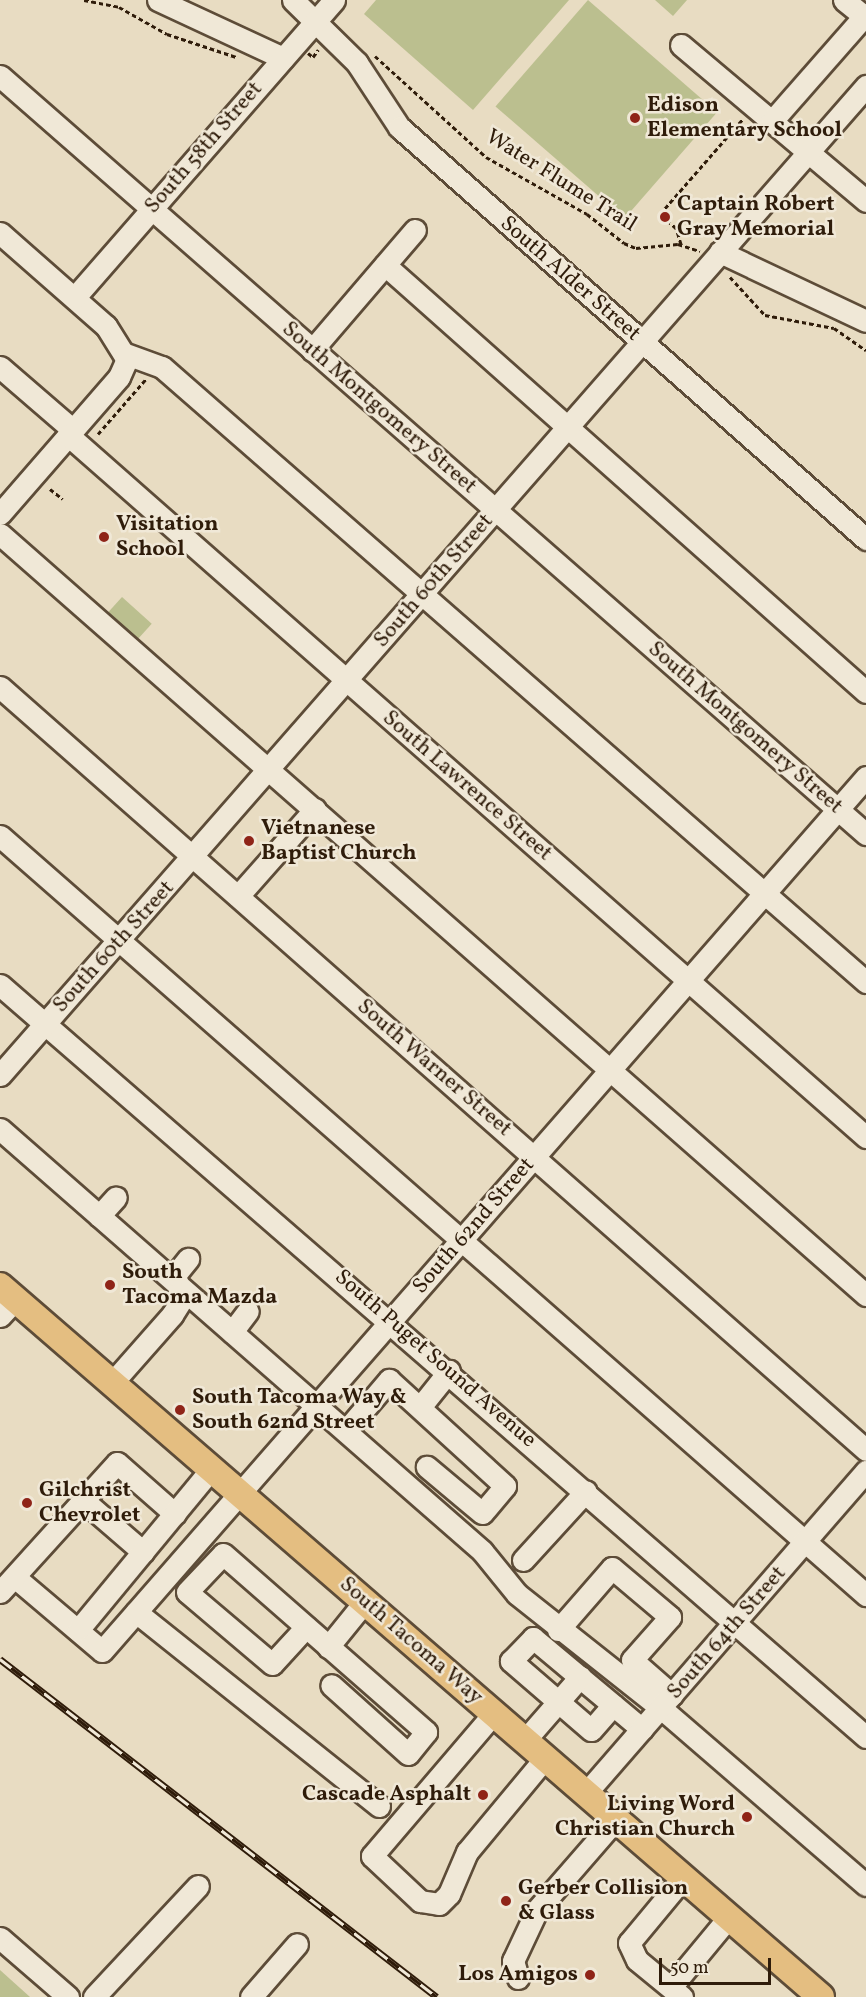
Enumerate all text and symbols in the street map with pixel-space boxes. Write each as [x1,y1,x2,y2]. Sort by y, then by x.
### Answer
street label: South 58th Street [140,77,268,219]
place label: Edison Elementary School [647,92,842,144]
marker: Edison Elementary School [628,111,642,125]
street label: Water Flume Trail [480,124,642,238]
place label: Captain Robert Gray Memorial [677,191,835,242]
marker: Captain Robert Gray Memorial [658,210,672,224]
street label: South Alder Street [494,211,646,347]
street label: South Montgomery Street [276,316,482,500]
street label: South 60th Street [369,509,499,653]
place label: Visitation School [116,511,218,562]
marker: Visitation School [97,530,111,544]
street label: South Montgomery Street [642,636,848,820]
street label: South Lawrence Street [377,705,557,867]
place label: Vietnanese Baptist Church [261,815,417,866]
marker: Vietnanese Baptist Church [242,834,256,848]
street label: South 60th Street [48,875,180,1019]
street label: South Warner Street [351,993,517,1143]
street label: South 62nd Street [408,1152,540,1300]
place label: South Tacoma Mazda [122,1259,277,1310]
street label: South Puget Sound Avenue [329,1264,541,1454]
marker: South Tacoma Mazda [103,1278,117,1292]
place label: South Tacoma Way & South 62nd Street [192,1384,408,1436]
marker: South Tacoma Way & South 62nd Street [173,1403,187,1417]
place label: Gilchrist Chevrolet [39,1477,140,1528]
marker: Gilchrist Chevrolet [20,1496,34,1510]
street label: South 64th Street [662,1561,792,1705]
street label: South Tacoma Way [333,1571,489,1711]
place label: Cascade Asphalt [302,1782,471,1808]
marker: Cascade Asphalt [476,1788,490,1802]
place label: Living Word Christian Church [555,1791,735,1843]
marker: Living Word Christian Church [740,1810,754,1824]
place label: Gerber Collision & Glass [518,1875,688,1927]
marker: Gerber Collision & Glass [499,1894,513,1908]
scale bar [662,1946,774,1984]
text: 50 m [670,1956,709,1981]
place label: Los Amigos [458,1962,578,1988]
marker: Los Amigos [583,1968,597,1982]

